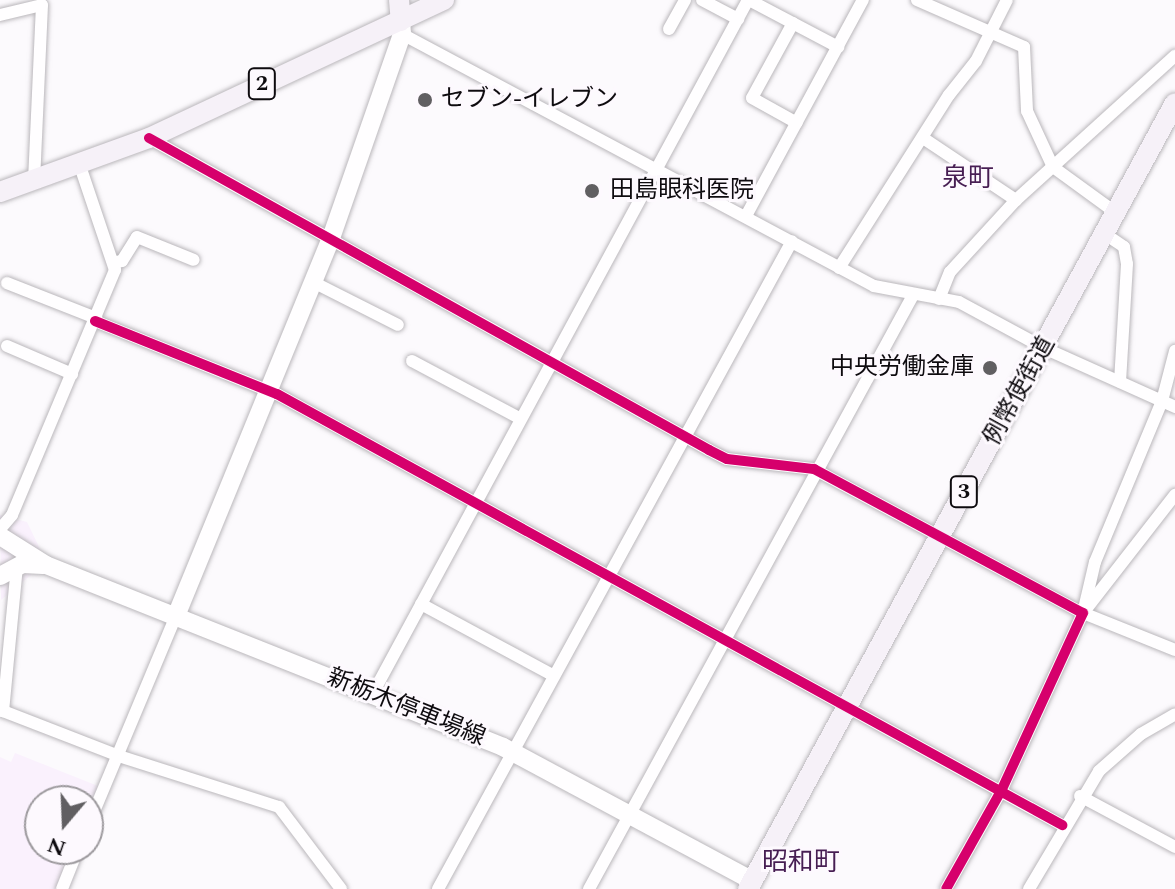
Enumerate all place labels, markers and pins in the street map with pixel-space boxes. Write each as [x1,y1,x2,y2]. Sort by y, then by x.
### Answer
place label: セブン-イレブン [441,86,618,114]
marker: セブン-イレブン [416,91,434,109]
place label: 田島眼科医院 [610,177,754,205]
marker: 田島眼科医院 [581,180,603,202]
place label: 中央労働金庫 [830,354,974,382]
marker: 中央労働金庫 [981,359,999,377]

